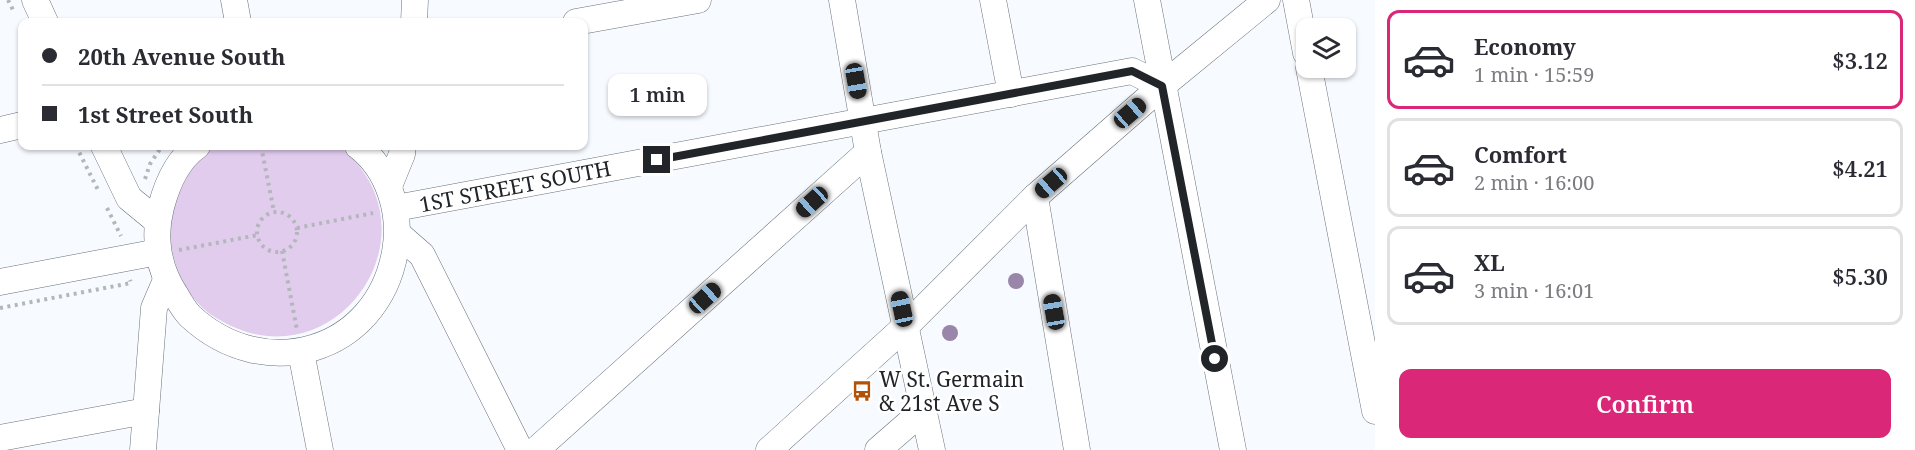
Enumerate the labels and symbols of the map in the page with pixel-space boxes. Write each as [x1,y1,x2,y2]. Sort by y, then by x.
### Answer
car [844,62,868,100]
callout: 1 min [608,73,706,115]
car [1111,94,1149,132]
route end [643,146,670,173]
street label: 1ST STREET SOUTH [417,154,613,218]
car [1032,164,1070,202]
car [793,183,831,221]
car [686,279,724,317]
car [889,290,915,328]
car [1042,293,1066,331]
route start [1201,345,1228,372]
place label: W St. Germain & 21st Ave S [879,365,1024,417]
bus stop icon: W St. Germain & 21st Ave S [850,379,874,403]

